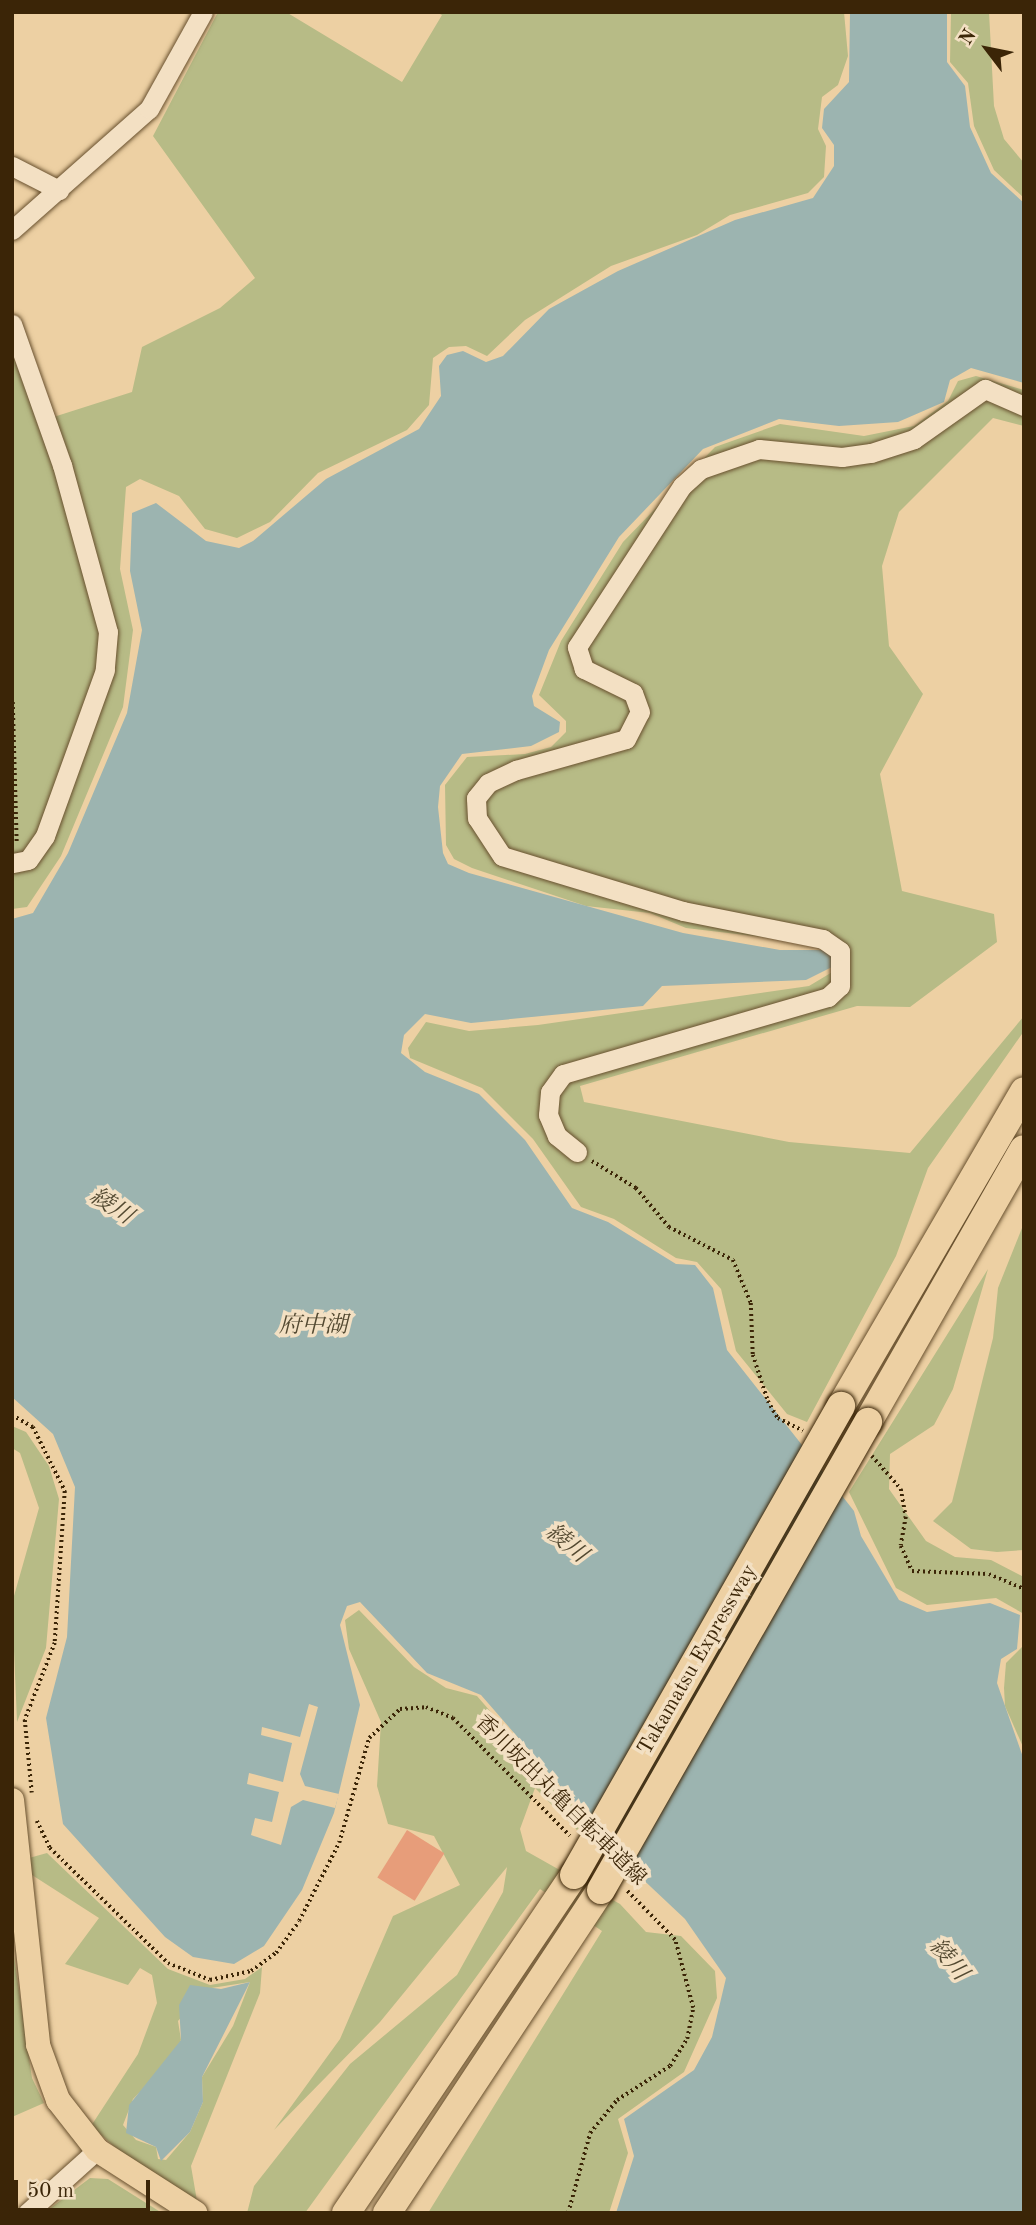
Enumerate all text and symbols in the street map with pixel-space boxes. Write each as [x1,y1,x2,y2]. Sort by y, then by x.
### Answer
north arrow [952,14,1022,84]
text: N [957,26,981,49]
water label: 綾川 [84,1183,138,1231]
water label: 府中湖 [279,1312,347,1340]
water label: 綾川 [539,1519,593,1569]
street label: Takamatsu Expressway [633,1560,763,1760]
street label: 香川坂出丸亀自転車道線 [469,1710,651,1892]
water label: 綾川 [923,1934,973,1986]
scale bar [18,2166,154,2210]
text: 50 m [27,2181,74,2202]

